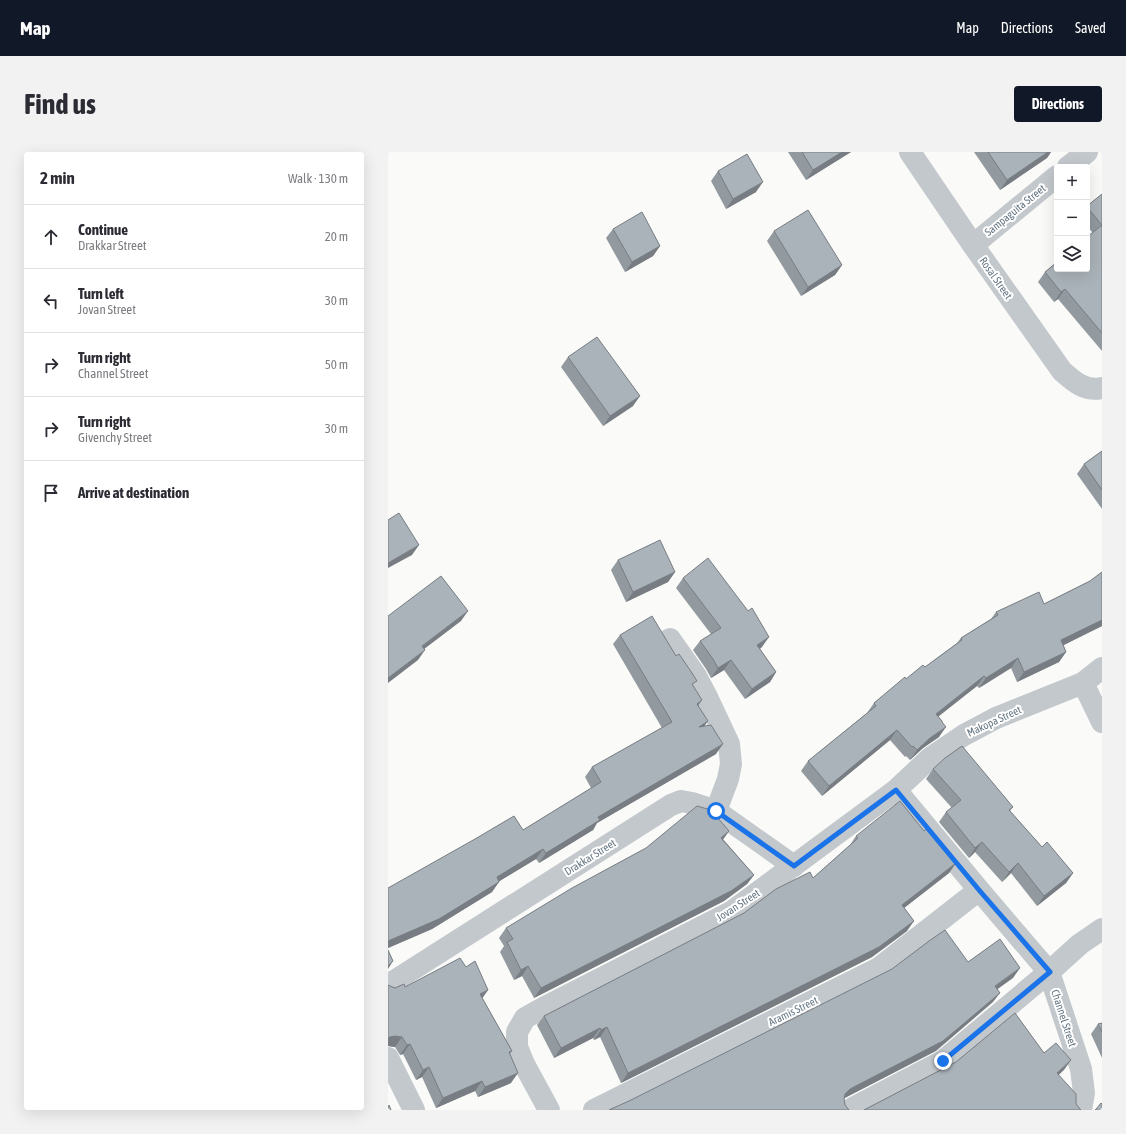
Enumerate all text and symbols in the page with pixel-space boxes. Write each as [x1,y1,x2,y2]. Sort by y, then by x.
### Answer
text: Map [20,17,51,39]
text: Map [956,20,979,36]
text: Directions [1001,20,1053,36]
text: Saved [1075,20,1106,36]
button: Directions [1014,86,1102,122]
text: Find us [24,88,96,120]
map controls [1054,164,1090,272]
button: + [1054,164,1090,200]
text: 2 min [40,168,75,188]
text: Walk · 130 m [288,171,348,186]
street label: Sampaguita Street [982,182,1048,238]
button: − [1054,200,1090,236]
text: Continue [78,221,128,238]
icon: ahead [40,226,62,248]
text: 20 m [325,229,348,244]
button: layers [1054,236,1090,272]
text: Drakkar Street [78,238,147,253]
street label: Rosal Street [977,255,1015,301]
text: Turn left [78,285,124,302]
icon: left [40,290,62,312]
text: 30 m [325,293,348,308]
text: Jovan Street [78,302,136,317]
text: Turn right [78,349,131,366]
icon: right [40,354,62,376]
text: 50 m [325,357,348,372]
text: Channel Street [78,366,148,381]
text: Turn right [78,413,131,430]
icon: right [40,418,62,440]
text: 30 m [325,421,348,436]
text: Givenchy Street [78,430,152,445]
icon: arrive [40,482,62,504]
text: Arrive at destination [78,484,189,501]
street label: Makopa Street [965,703,1023,739]
route start [707,802,725,820]
street label: Drakkar Street [562,837,618,877]
street label: Jovan Street [714,887,762,923]
street label: Channel Street [1049,988,1079,1048]
street label: Aramis Street [766,994,820,1028]
route end [934,1052,952,1070]

